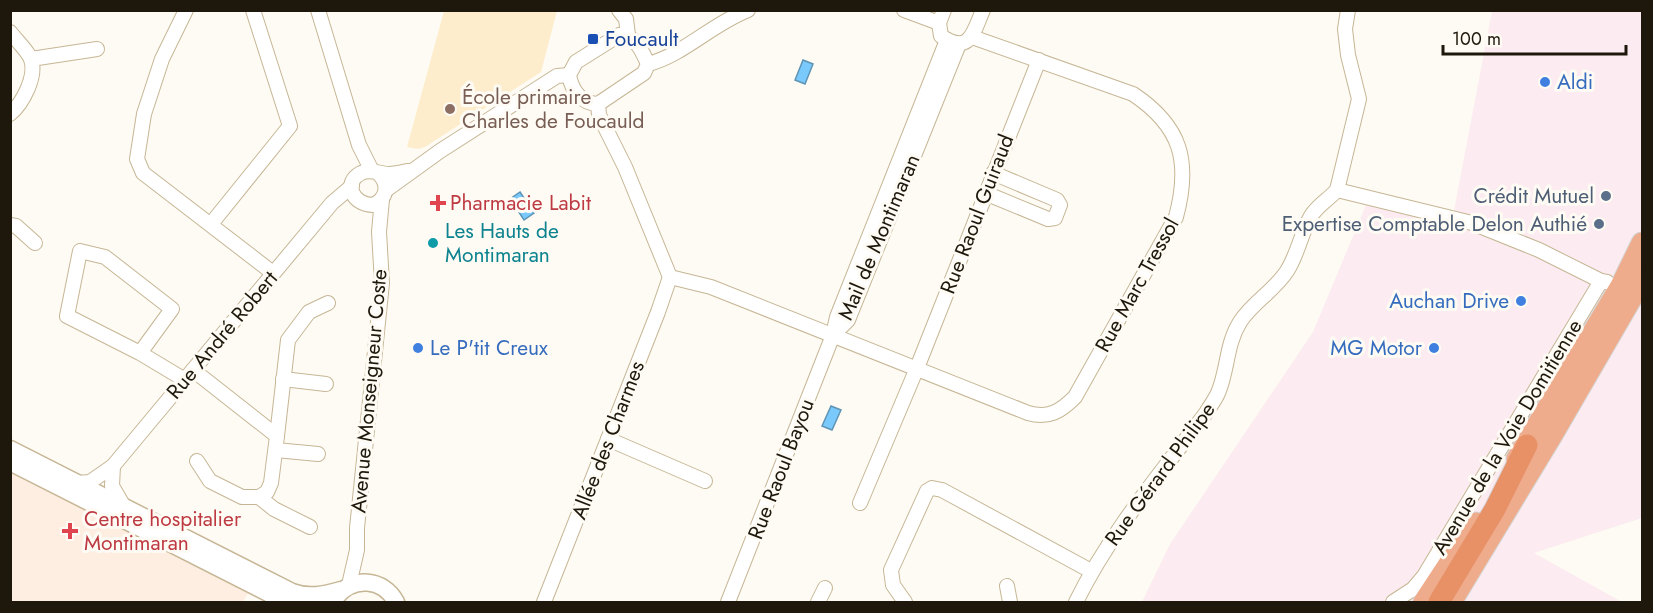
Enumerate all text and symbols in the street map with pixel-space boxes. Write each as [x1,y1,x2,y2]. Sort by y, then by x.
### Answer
scale bar [1443,18,1626,56]
place label: Foucault [605,24,678,54]
text: 100 m [1452,26,1501,52]
marker: Foucault [586,32,600,46]
place label: Aldi [1557,67,1593,97]
marker: Aldi [1538,75,1552,89]
place label: École primaire Charles de Foucauld [462,82,645,136]
marker: École primaire Charles de Foucauld [443,102,457,116]
street label: Rue Raoul Guiraud [933,130,1021,298]
street label: Mail de Montimaran [830,149,928,325]
place label: Crédit Mutuel [1473,181,1594,211]
place label: Pharmacie Labit [450,188,591,218]
marker: Crédit Mutuel [1599,189,1613,203]
marker: Pharmacie Labit [431,196,445,210]
place label: Expertise Comptable Delon Authié [1282,209,1587,239]
street label: Rue Marc Tressol [1088,212,1186,358]
place label: Les Hauts de Montimaran [445,216,559,270]
marker: Expertise Comptable Delon Authié [1592,217,1606,231]
marker: Les Hauts de Montimaran [426,236,440,250]
street label: Rue André Robert [159,264,285,406]
street label: Avenue Monseigneur Coste [343,268,395,514]
place label: Auchan Drive [1389,286,1509,316]
marker: Auchan Drive [1514,294,1528,308]
street label: Avenue de la Voie Domitienne [1425,313,1589,560]
place label: Le P'tit Creux [430,333,548,363]
place label: MG Motor [1330,333,1423,363]
marker: Le P'tit Creux [411,341,425,355]
marker: MG Motor [1427,341,1441,355]
street label: Allée des Charmes [564,356,652,524]
street label: Rue Raoul Bayou [740,394,822,544]
street label: Rue Gérard Philipe [1098,396,1222,552]
place label: Centre hospitalier Montimaran [84,504,242,558]
marker: Centre hospitalier Montimaran [61,522,79,540]

